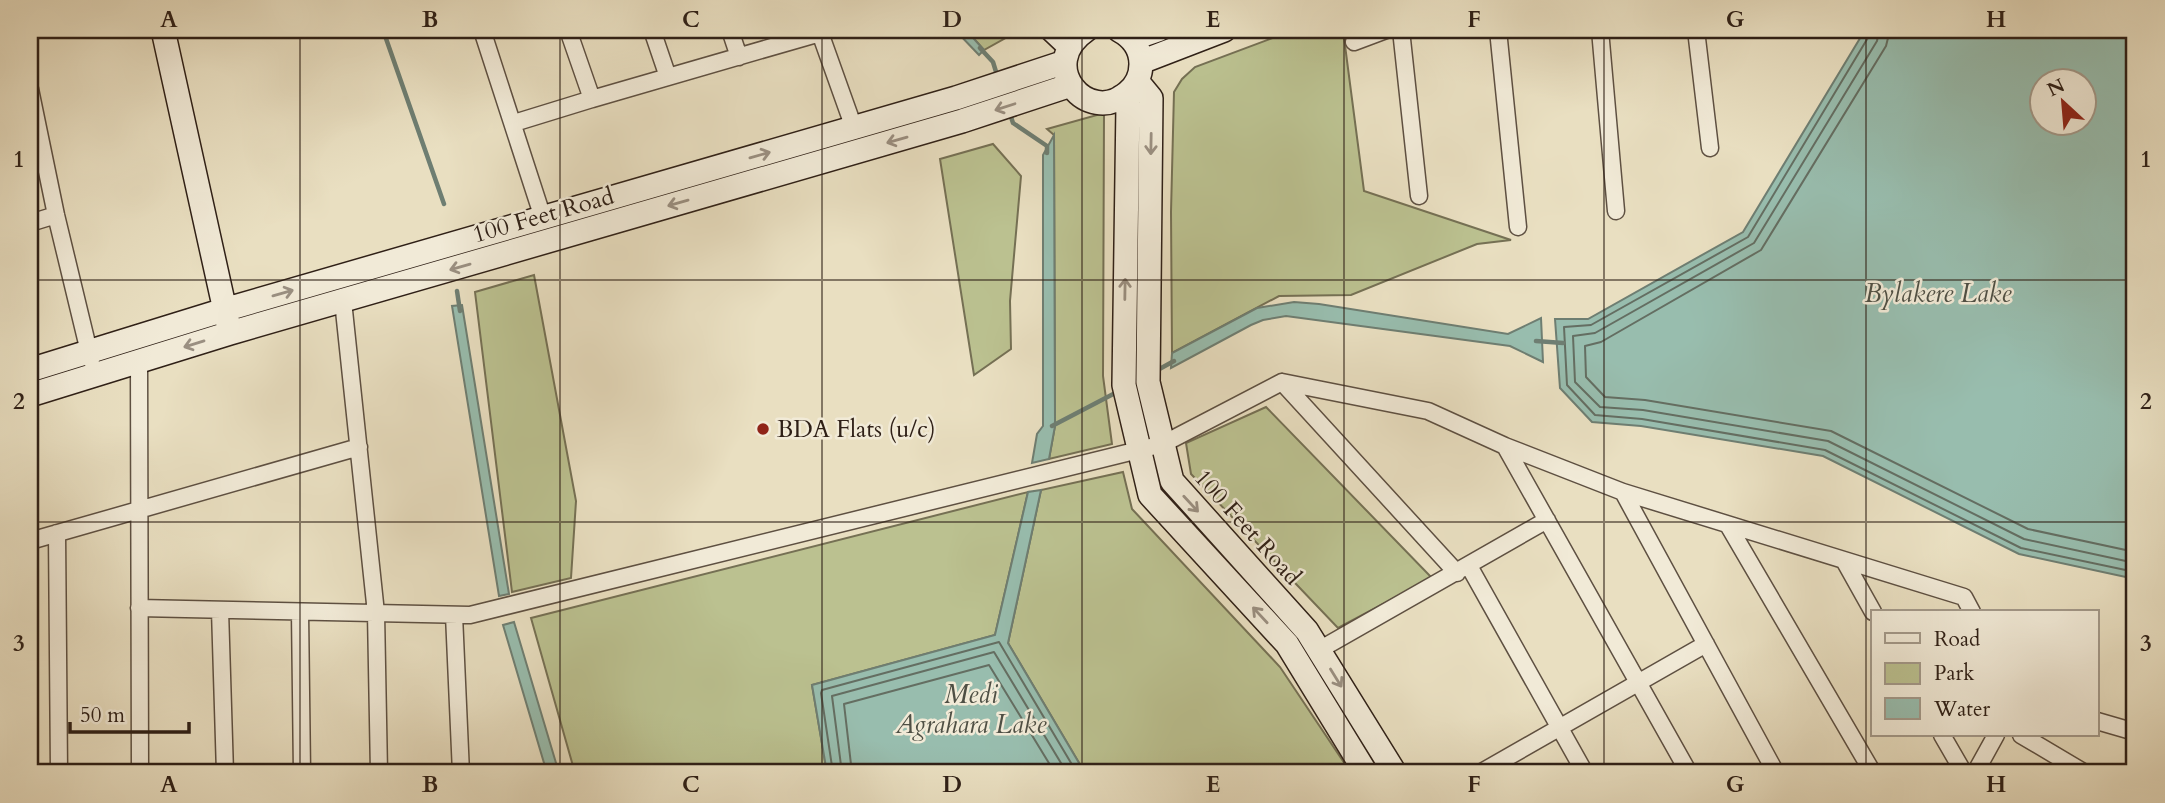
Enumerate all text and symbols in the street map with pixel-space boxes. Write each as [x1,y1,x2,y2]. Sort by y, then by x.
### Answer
text: A [160,4,178,35]
text: B [422,4,438,35]
text: C [682,4,700,35]
text: D [942,4,962,35]
text: E [1206,4,1220,35]
text: F [1467,4,1481,35]
text: G [1726,4,1745,35]
text: H [1986,4,2006,35]
north arrow [2028,66,2098,136]
text: N [2043,72,2070,103]
one-way arrow [995,102,1017,114]
one-way arrow [1144,132,1158,155]
one-way arrow [886,135,908,148]
text: 1 [13,144,25,175]
text: 1 [2140,144,2152,175]
one-way arrow [749,148,771,161]
street label: 100 Feet Road [469,179,618,251]
one-way arrow [668,198,690,211]
one-way arrow [449,261,471,274]
water label: Bylakere Lake [1865,276,2012,311]
one-way arrow [1118,277,1132,300]
one-way arrow [271,286,293,299]
one-way arrow [184,339,206,351]
text: 2 [13,386,25,417]
text: 2 [2140,386,2152,417]
place label: BDA Flats (u/c) [777,413,936,446]
marker: BDA Flats (u/c) [755,421,771,437]
street label: 100 Feet Road [1187,462,1309,593]
one-way arrow [1183,495,1199,513]
one-way arrow [1252,606,1268,624]
legend [1871,610,2098,736]
text: Road [1934,625,1980,654]
text: 3 [13,628,25,659]
text: 3 [2140,628,2152,659]
text: Park [1934,659,1975,688]
one-way arrow [1330,668,1344,688]
water label: Medi Agrahara Lake [895,677,1047,742]
scale bar [70,691,189,735]
text: Water [1933,695,1990,724]
text: 50 m [80,701,125,730]
text: A [160,769,178,800]
text: B [422,769,438,800]
text: C [682,769,700,800]
text: D [942,769,962,800]
text: E [1206,769,1220,800]
text: F [1467,769,1481,800]
text: G [1726,769,1745,800]
text: H [1986,769,2006,800]

